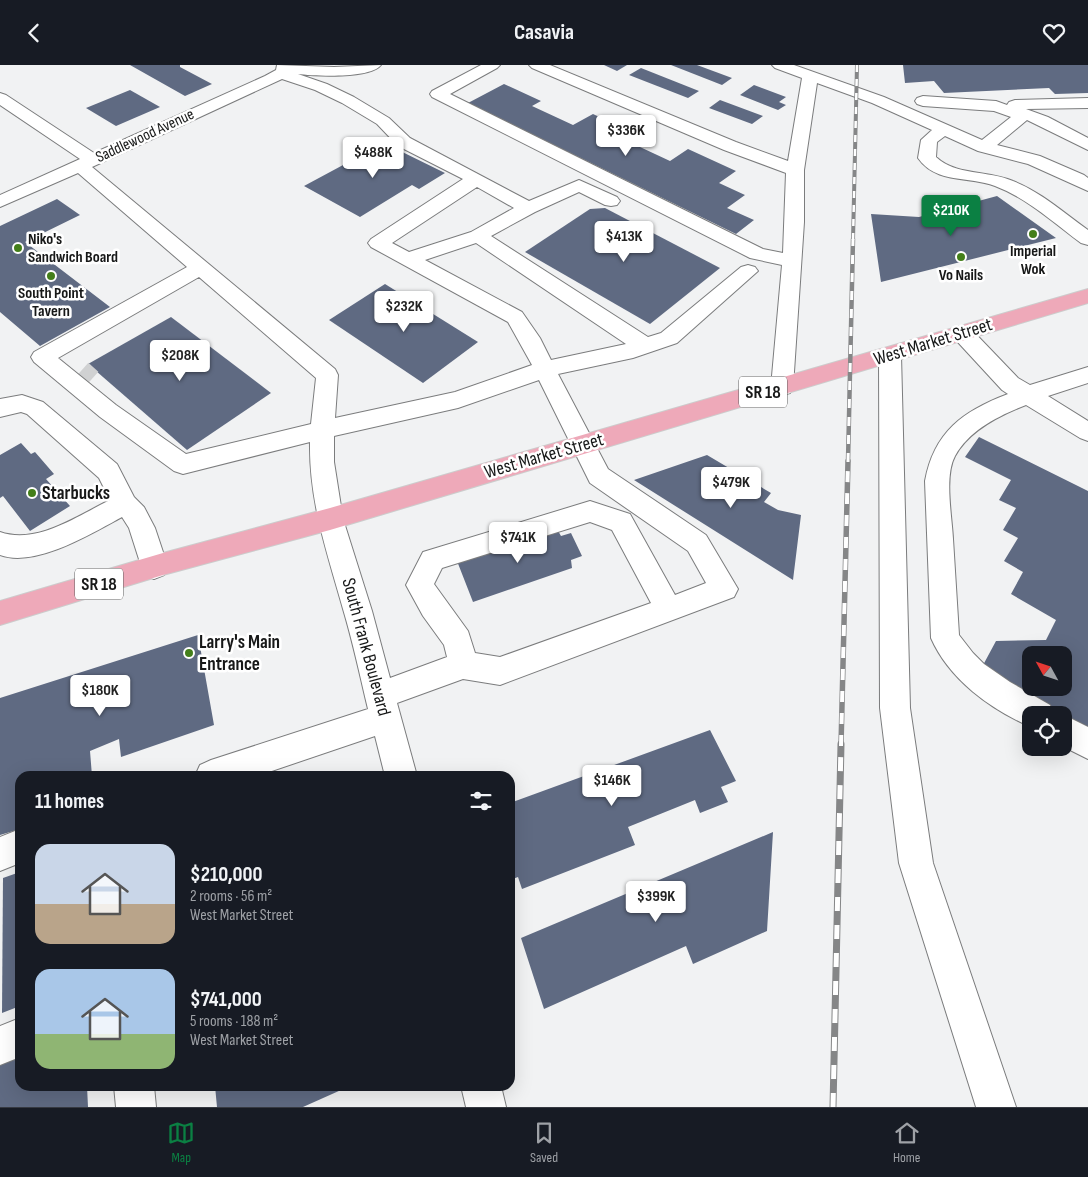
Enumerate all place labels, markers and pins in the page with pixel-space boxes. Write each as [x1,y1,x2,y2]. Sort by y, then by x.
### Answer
pin: $336K [591,114,661,157]
pin: $488K [338,137,408,179]
pin: $210K [916,195,986,237]
pin: $413K [589,221,659,263]
marker: Imperial Wok [1027,228,1039,240]
place label: Niko's Sandwich Board [28,230,118,267]
marker: Niko's Sandwich Board [12,242,24,254]
place label: Imperial Wok [1010,242,1056,279]
marker: Vo Nails [955,251,967,263]
place label: Vo Nails [939,266,983,285]
marker: South Point Tavern [45,270,57,282]
place label: South Point Tavern [18,284,84,321]
pin: $232K [369,291,439,333]
pin: $208K [145,339,215,382]
pin: $479K [696,467,766,509]
place label: Starbucks [42,482,110,505]
marker: Starbucks [26,487,38,499]
pin: $741K [483,521,553,564]
place label: Larry's Main Entrance [199,631,280,676]
marker: Larry's Main Entrance [183,647,195,659]
pin: $180K [65,675,135,717]
pin: $146K [577,765,647,807]
pin: $399K [621,881,691,923]

